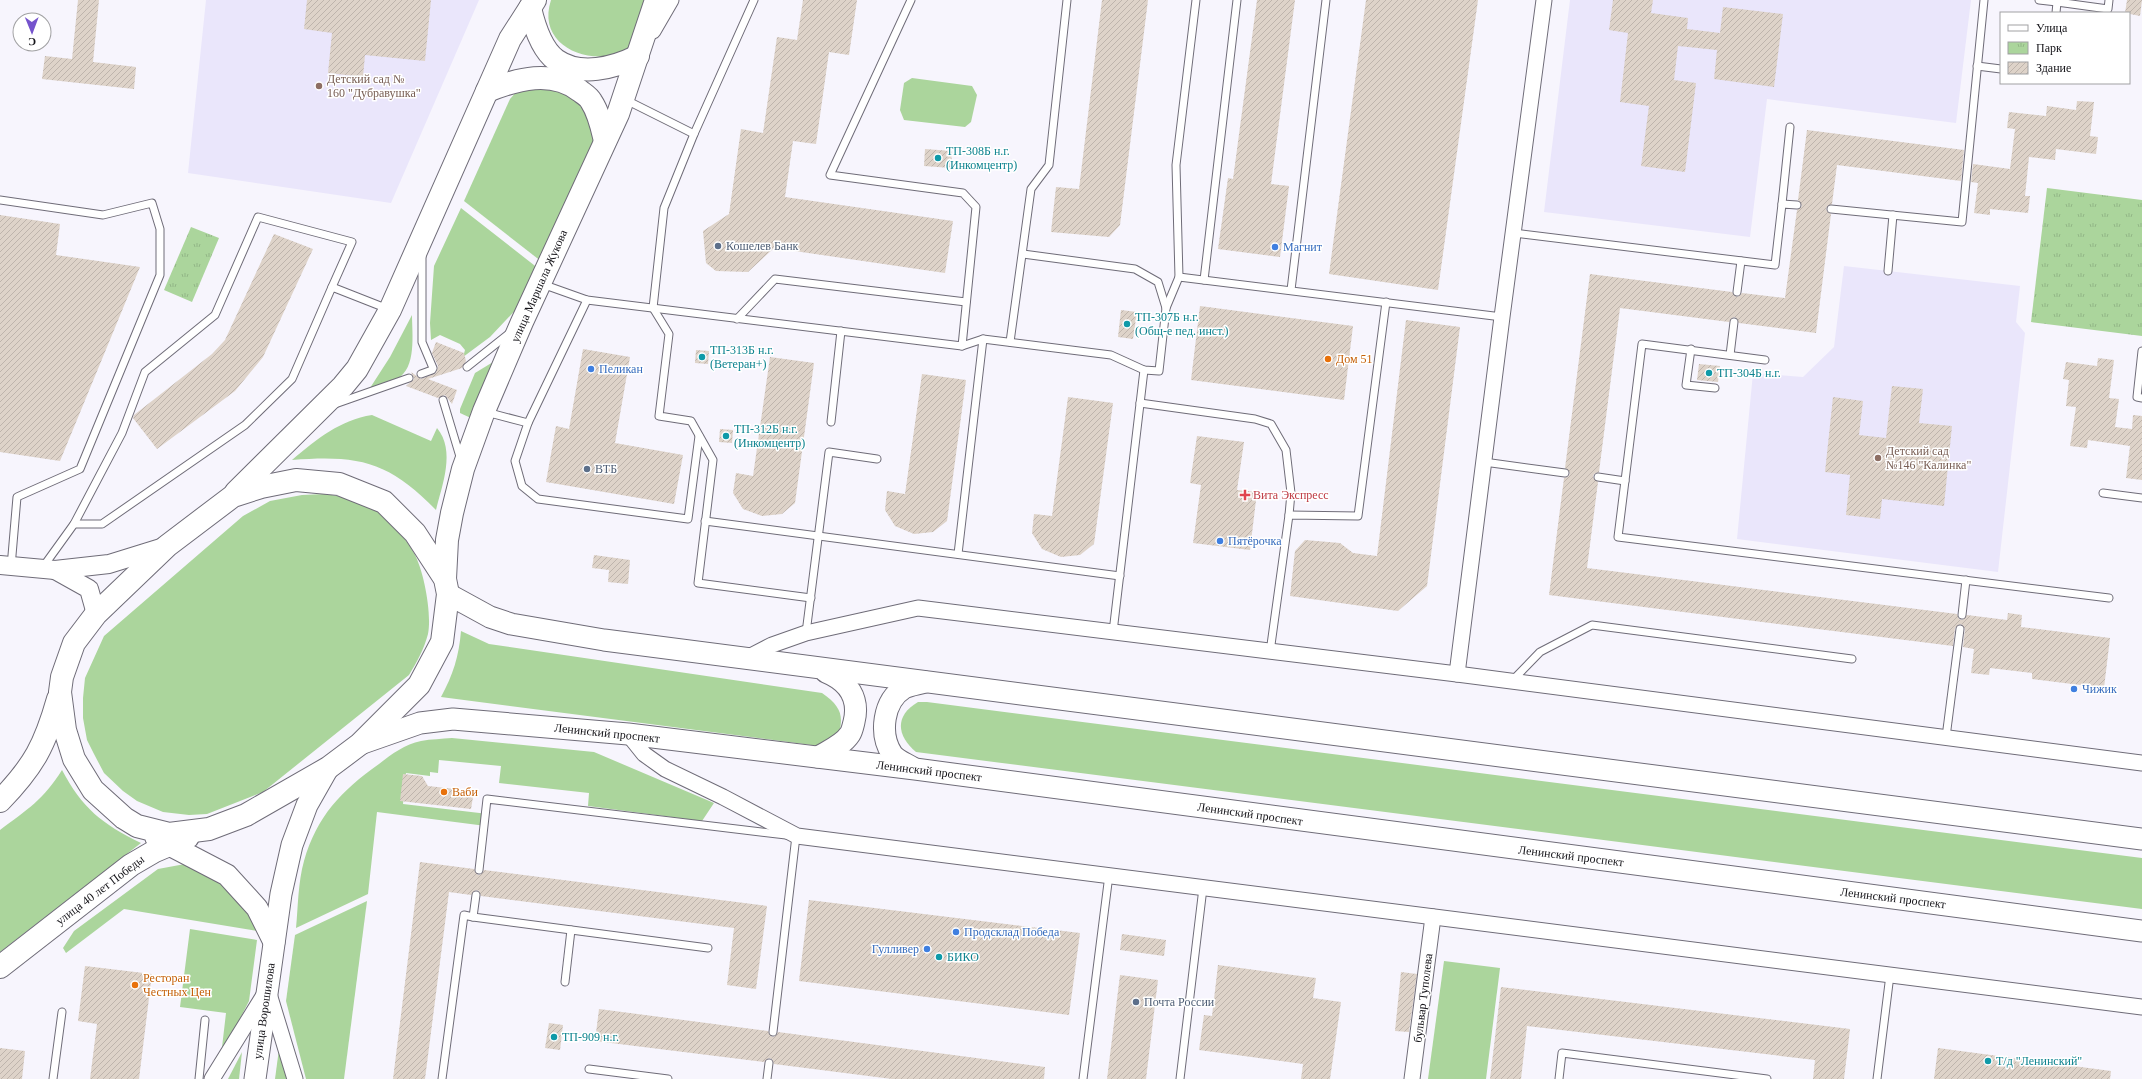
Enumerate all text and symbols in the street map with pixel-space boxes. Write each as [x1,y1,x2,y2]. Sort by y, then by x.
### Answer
north arrow [12,12,52,52]
legend [2000,12,2130,84]
text: Улица [2036,21,2068,35]
text: С [28,36,36,48]
text: Парк [2036,41,2062,55]
text: Здание [2036,61,2071,75]
place label: Детский сад № 160 "Дубравушка" [327,72,421,100]
marker: Детский сад № 160 "Дубравушка" [314,81,324,91]
place label: ТП-308Б н.г. (Инкомцентр) [946,144,1017,172]
marker: ТП-308Б н.г. (Инкомцентр) [933,153,943,163]
street label: улица Маршала Жукова [508,227,570,345]
place label: Кошелев Банк [726,239,799,253]
place label: Магнит [1283,240,1323,254]
marker: Кошелев Банк [713,241,723,251]
marker: Магнит [1270,242,1280,252]
place label: ТП-307Б н.г. (Общ-е пед. инст.) [1135,310,1229,338]
marker: ТП-307Б н.г. (Общ-е пед. инст.) [1122,319,1132,329]
place label: ТП-313Б н.г. (Ветеран+) [710,343,774,371]
marker: ТП-313Б н.г. (Ветеран+) [697,352,707,362]
place label: Дом 51 [1336,352,1373,366]
marker: Дом 51 [1323,354,1333,364]
place label: Пеликан [599,362,643,376]
marker: Пеликан [586,364,596,374]
place label: ТП-304Б н.г. [1717,366,1781,380]
marker: ТП-304Б н.г. [1704,368,1714,378]
place label: ТП-312Б н.г. (Инкомцентр) [734,422,805,450]
marker: ТП-312Б н.г. (Инкомцентр) [721,431,731,441]
place label: Детский сад №146 "Калинка" [1886,444,1971,472]
marker: Детский сад №146 "Калинка" [1873,453,1883,463]
place label: ВТБ [595,462,617,476]
marker: ВТБ [582,464,592,474]
place label: Вита Экспресс [1253,488,1329,502]
marker: Вита Экспресс [1240,490,1250,500]
place label: Пятёрочка [1228,534,1282,548]
marker: Пятёрочка [1215,536,1225,546]
place label: Чижик [2082,682,2117,696]
marker: Чижик [2069,684,2079,694]
street label: Ленинский проспект [553,720,661,746]
street label: Ленинский проспект [875,758,983,785]
place label: Ваби [452,785,478,799]
marker: Ваби [439,787,449,797]
street label: Ленинский проспект [1196,800,1304,828]
street label: Ленинский проспект [1517,843,1625,870]
street label: улица 40 лет Победы [53,852,147,928]
street label: Ленинский проспект [1839,885,1947,912]
place label: Продсклад Победа [964,925,1060,939]
marker: Продсклад Победа [951,927,961,937]
place label: Гулливер [872,942,919,956]
marker: Гулливер [922,944,932,954]
place label: БИКО [947,950,979,964]
marker: БИКО [934,952,944,962]
street label: бульвар Туполева [1411,952,1435,1043]
street label: улица Ворошилова [250,961,278,1060]
place label: Ресторан Честных Цен [143,971,211,999]
marker: Ресторан Честных Цен [130,980,140,990]
place label: Почта России [1144,995,1215,1009]
marker: Почта России [1131,997,1141,1007]
place label: ТП-909 н.г. [562,1030,619,1044]
marker: ТП-909 н.г. [549,1032,559,1042]
place label: Т/д "Ленинский" [1996,1054,2082,1068]
marker: Т/д "Ленинский" [1983,1056,1993,1066]

